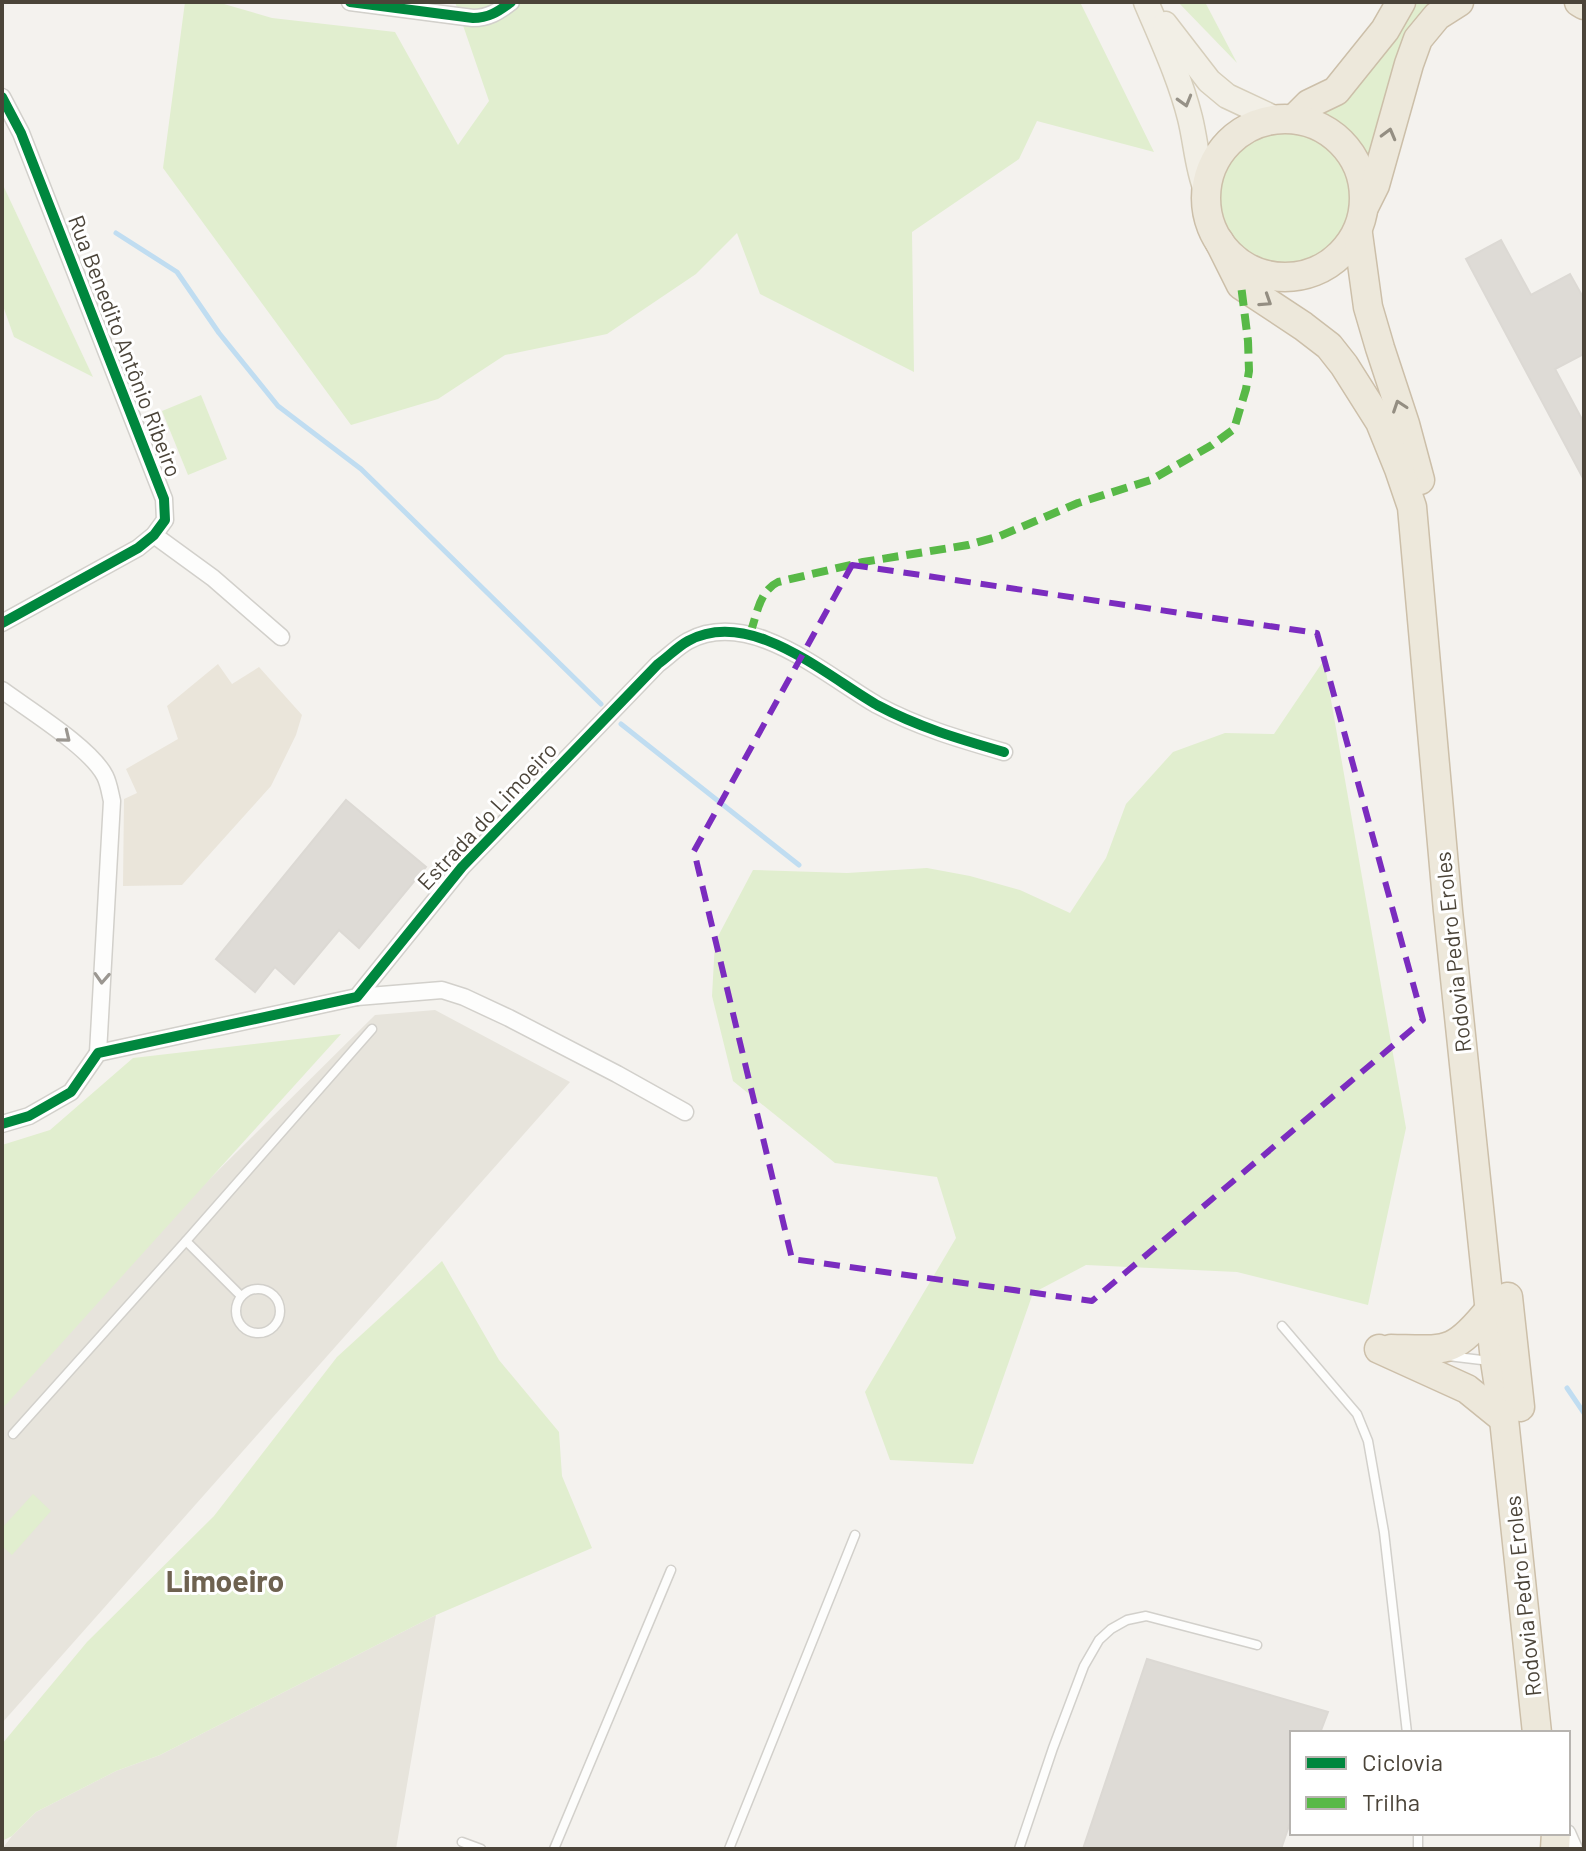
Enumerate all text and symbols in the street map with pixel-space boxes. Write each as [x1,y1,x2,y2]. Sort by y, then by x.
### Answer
one-way arrow [1176,93,1192,107]
one-way arrow [1380,128,1397,142]
street label: Rua Benedito Antônio Ribeiro [64,211,188,480]
one-way arrow [1257,291,1271,306]
one-way arrow [1393,400,1409,414]
one-way arrow [56,727,71,741]
street label: Estrada do Limoeiro [411,736,561,895]
street label: Rodovia Pedro Eroles [1429,850,1475,1054]
one-way arrow [93,972,110,985]
street label: Rodovia Pedro Eroles [1499,1494,1545,1698]
district label: Limoeiro [166,1562,284,1598]
legend [1290,1731,1570,1835]
text: Ciclovia [1362,1747,1443,1776]
text: Trilha [1362,1787,1420,1816]

